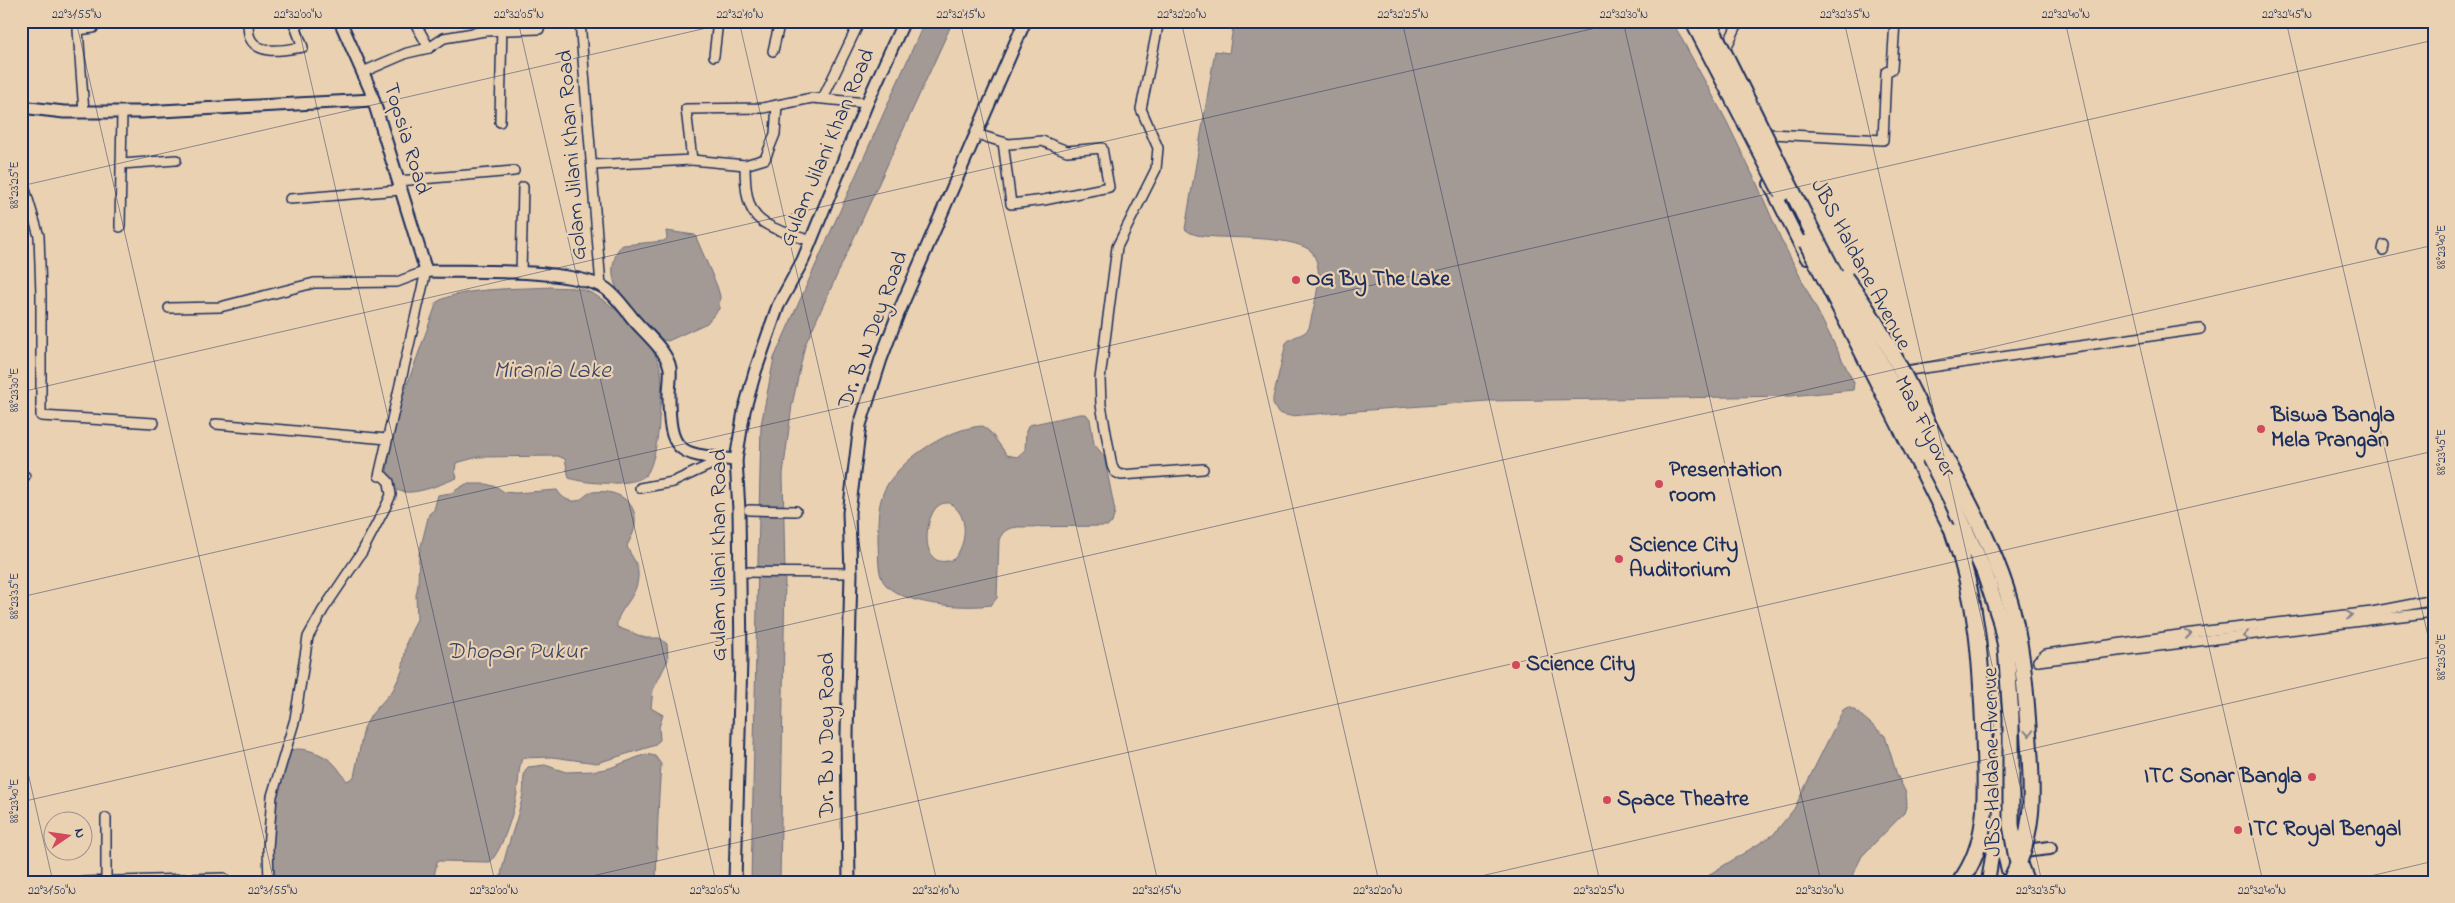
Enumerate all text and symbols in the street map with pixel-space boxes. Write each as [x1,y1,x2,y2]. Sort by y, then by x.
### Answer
text: 22°31'55"N [52,6,102,24]
text: 22°32'00"N [274,6,322,24]
text: 22°32'05"N [494,6,544,24]
text: 22°32'10"N [716,6,764,24]
text: 22°32'15"N [937,6,985,24]
text: 22°32'20"N [1157,6,1207,24]
text: 22°32'25"N [1377,6,1429,24]
text: 22°32'30"N [1600,6,1648,24]
text: 22°32'35"N [1820,6,1870,24]
text: 22°32'40"N [2042,6,2090,24]
text: 22°32'45"N [2262,6,2312,24]
street label: Gulam Jilani Khan Road [772,44,884,252]
street label: Golam Jilani Khan Road [550,49,596,261]
street label: Topsia Road [374,79,438,199]
text: 88°23'25"E [6,161,24,209]
street label: JBS Haldane Avenue [1801,174,1919,356]
text: 88°23'40"E [2433,225,2451,269]
street label: Dr. B N Dey Road [830,247,918,414]
place label: OG By The Lake [1306,264,1451,297]
marker: OG By The Lake [1290,274,1302,286]
water label: Mirania Lake [493,354,612,389]
text: 88°23'30"E [6,368,24,412]
street label: Maa Flyover [1884,370,1963,484]
place label: Biswa Bangla Mela Prangan [2270,400,2395,458]
marker: Biswa Bangla Mela Prangan [2255,423,2267,435]
text: 88°23'45"E [2433,429,2451,475]
street label: Gulam Jilani Khan Road [704,449,736,661]
place label: Presentation room [1669,455,1782,512]
marker: Presentation room [1653,478,1665,490]
place label: Science City Auditorium [1629,530,1738,587]
marker: Science City Auditorium [1613,553,1625,565]
text: 88°23'35"E [6,573,24,619]
one-way arrow [2346,610,2354,621]
one-way arrow [2184,629,2192,639]
one-way arrow [2242,630,2251,640]
text: 88°23'50"E [2433,634,2451,680]
water label: Dhopar Pukur [447,635,588,670]
place label: Science City [1526,649,1635,682]
street label: Dr. B N Dey Road [812,652,845,819]
marker: Science City [1510,659,1522,671]
street label: JBS Haldane Avenue [1975,667,2011,857]
one-way arrow [2023,729,2034,737]
place label: ITC Sonar Bangla [2144,761,2302,794]
marker: ITC Sonar Bangla [2306,771,2318,783]
text: 88°23'40"E [6,779,24,823]
place label: Space Theatre [1617,784,1750,816]
marker: Space Theatre [1601,794,1613,806]
north arrow [42,810,92,860]
place label: ITC Royal Bengal [2248,814,2402,847]
marker: ITC Royal Bengal [2232,824,2244,836]
text: N [68,826,90,840]
text: 22°31'50"N [28,882,76,900]
text: 22°31'55"N [248,882,298,900]
text: 22°32'00"N [470,882,518,900]
text: 22°32'05"N [690,882,740,900]
text: 22°32'10"N [912,882,960,900]
text: 22°32'15"N [1133,882,1181,900]
text: 22°32'20"N [1353,882,1403,900]
text: 22°32'25"N [1573,882,1625,900]
text: 22°32'30"N [1796,882,1844,900]
text: 22°32'35"N [2016,882,2066,900]
text: 22°32'40"N [2238,882,2286,900]

